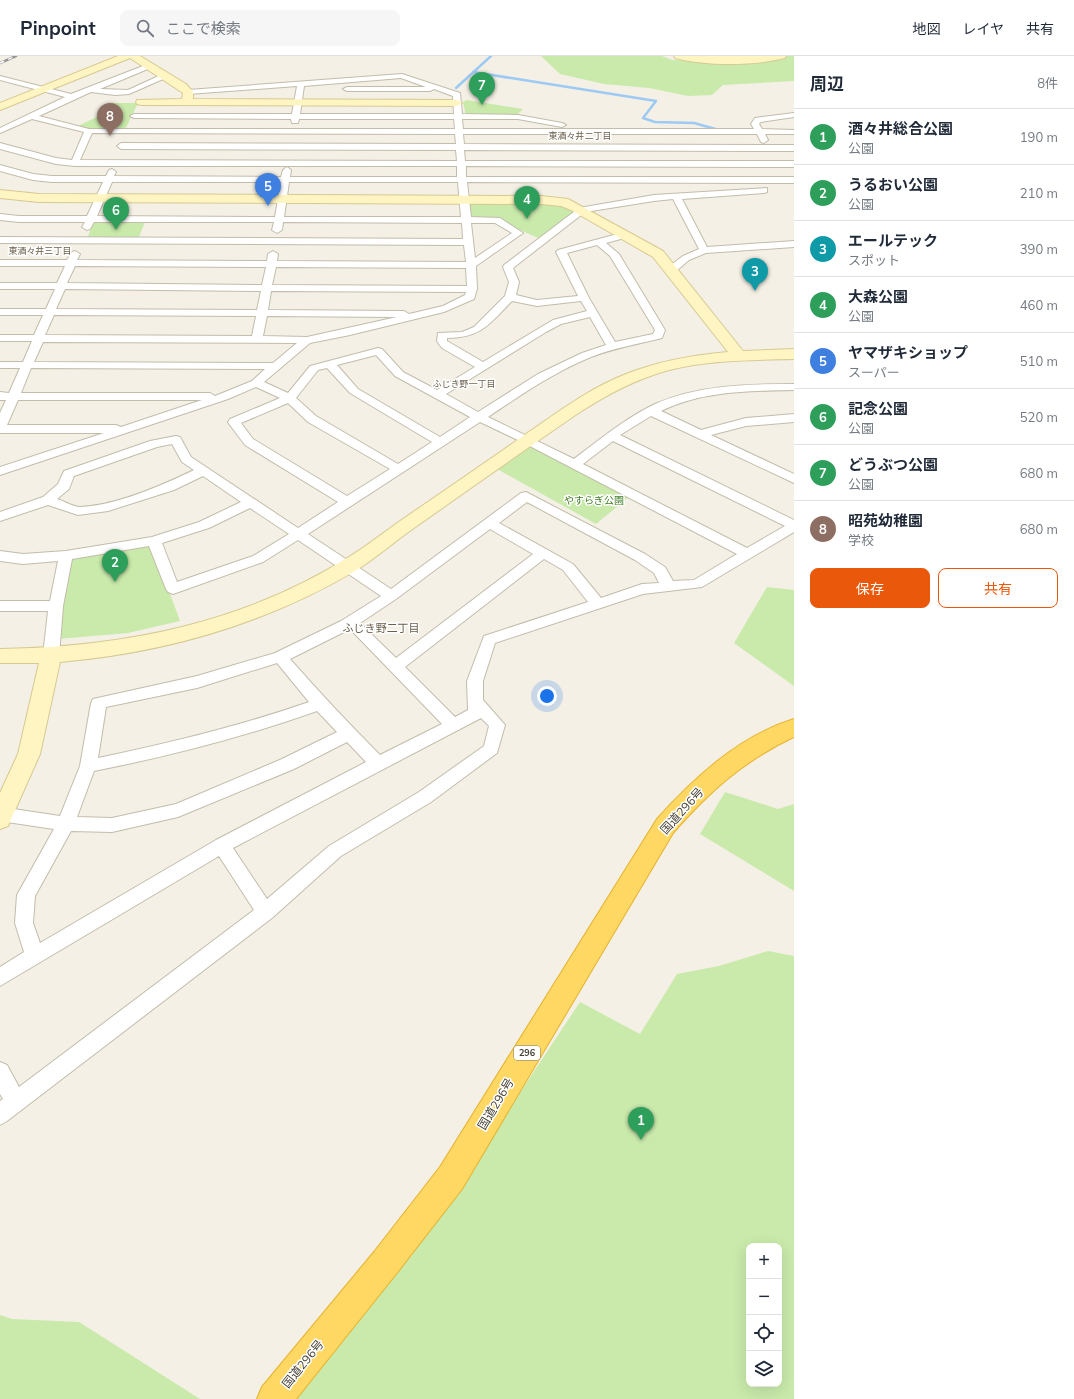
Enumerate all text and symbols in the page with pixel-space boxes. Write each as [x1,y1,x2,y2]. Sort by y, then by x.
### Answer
search box [120,10,400,46]
text: Pinpoint [20,16,96,40]
icon: search [134,17,156,39]
text: ここで検索 [166,19,241,38]
text: 地図 [912,20,940,38]
text: レイヤ [962,20,1004,38]
text: 共有 [1026,20,1054,38]
pin: 7 [469,72,495,105]
text: 周辺 [810,73,844,94]
text: 8件 [1037,75,1058,91]
pin: 8 [97,103,123,136]
text: 酒々井総合公園 [848,119,953,138]
text: 1 [819,129,827,145]
text: 190 m [1020,129,1058,145]
district label: 東酒々井二丁目 [548,130,612,141]
text: 公園 [848,140,874,156]
pin: 5 [255,173,281,206]
text: うるおい公園 [848,175,938,194]
text: 2 [819,185,827,201]
text: 210 m [1020,185,1058,201]
pin: 4 [514,186,540,219]
text: 公園 [848,196,874,212]
pin: 6 [103,197,129,230]
text: エールテック [848,231,938,250]
text: 3 [819,241,827,257]
text: 390 m [1020,241,1058,257]
district label: 東酒々井三丁目 [8,245,72,256]
text: スポット [848,252,900,268]
pin: 3 [742,258,768,291]
text: 大森公園 [848,287,908,306]
text: 4 [819,297,827,313]
text: 460 m [1020,297,1058,313]
text: 公園 [848,308,874,324]
text: ヤマザキショップ [848,343,968,362]
text: 5 [819,353,827,369]
text: 510 m [1020,353,1058,369]
text: スーパー [848,364,900,380]
district label: ふじき野一丁目 [432,378,496,389]
text: 記念公園 [848,399,908,418]
text: 6 [819,409,827,425]
text: 520 m [1020,409,1058,425]
text: 公園 [848,420,874,436]
text: どうぶつ公園 [848,455,938,474]
text: 7 [819,465,827,481]
text: 680 m [1020,465,1058,481]
text: 公園 [848,476,874,492]
park label: やすらぎ公園 [564,494,624,507]
text: 昭苑幼稚園 [848,511,923,530]
text: 8 [819,521,827,537]
text: 680 m [1020,521,1058,537]
text: 学校 [848,532,874,548]
pin: 2 [102,549,128,582]
button: 保存 [810,568,930,608]
button: 共有 [938,568,1058,608]
district label: ふじき野二丁目 [343,621,420,635]
your location [537,686,557,706]
street label: 国道296号 [657,784,706,837]
road number: 296 [514,1046,540,1060]
street label: 国道296号 [474,1075,517,1132]
pin: 1 [628,1107,654,1140]
map controls [746,1243,782,1387]
button: + [746,1243,782,1279]
button: − [746,1279,782,1315]
button: locate [746,1315,782,1351]
street label: 国道296号 [279,1337,327,1391]
button: layers [746,1351,782,1387]

